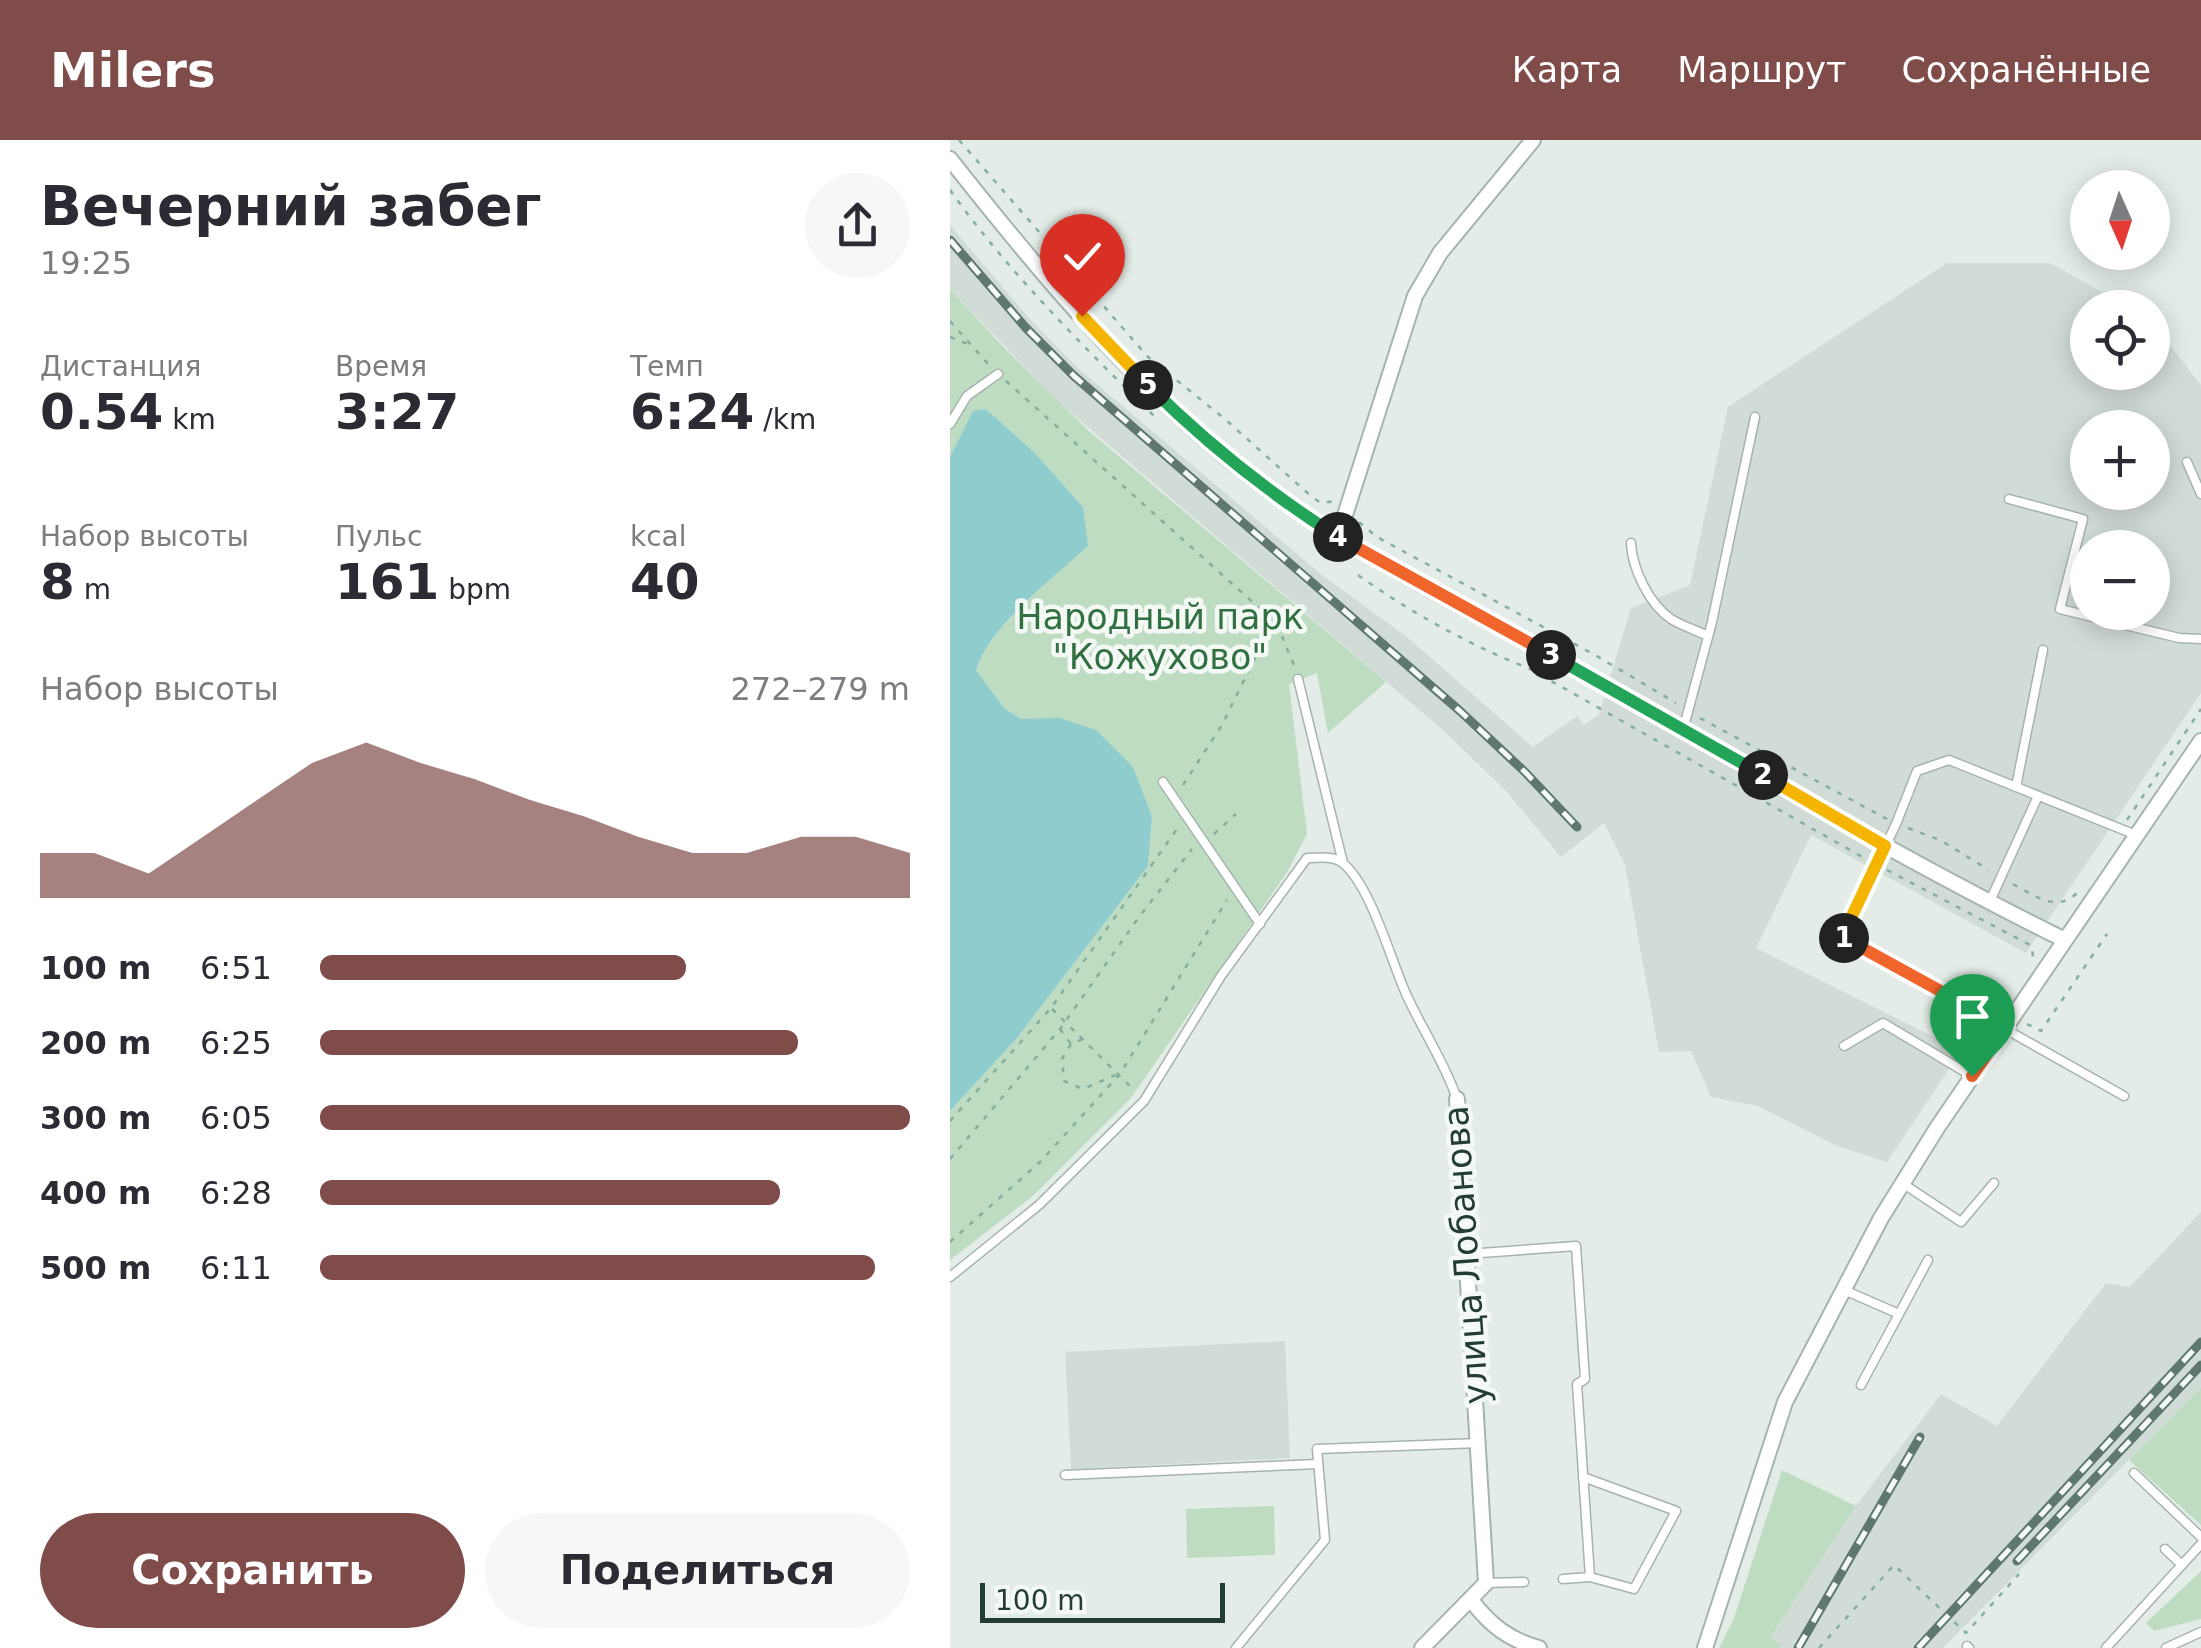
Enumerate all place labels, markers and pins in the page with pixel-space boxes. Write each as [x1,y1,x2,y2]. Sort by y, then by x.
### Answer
pin [1040,214,1125,317]
pin: 5 [1123,360,1173,410]
pin: 4 [1313,512,1363,562]
pin: 3 [1526,630,1576,680]
pin: 2 [1738,750,1788,800]
pin: 1 [1819,913,1869,963]
pin [1930,974,2015,1077]

